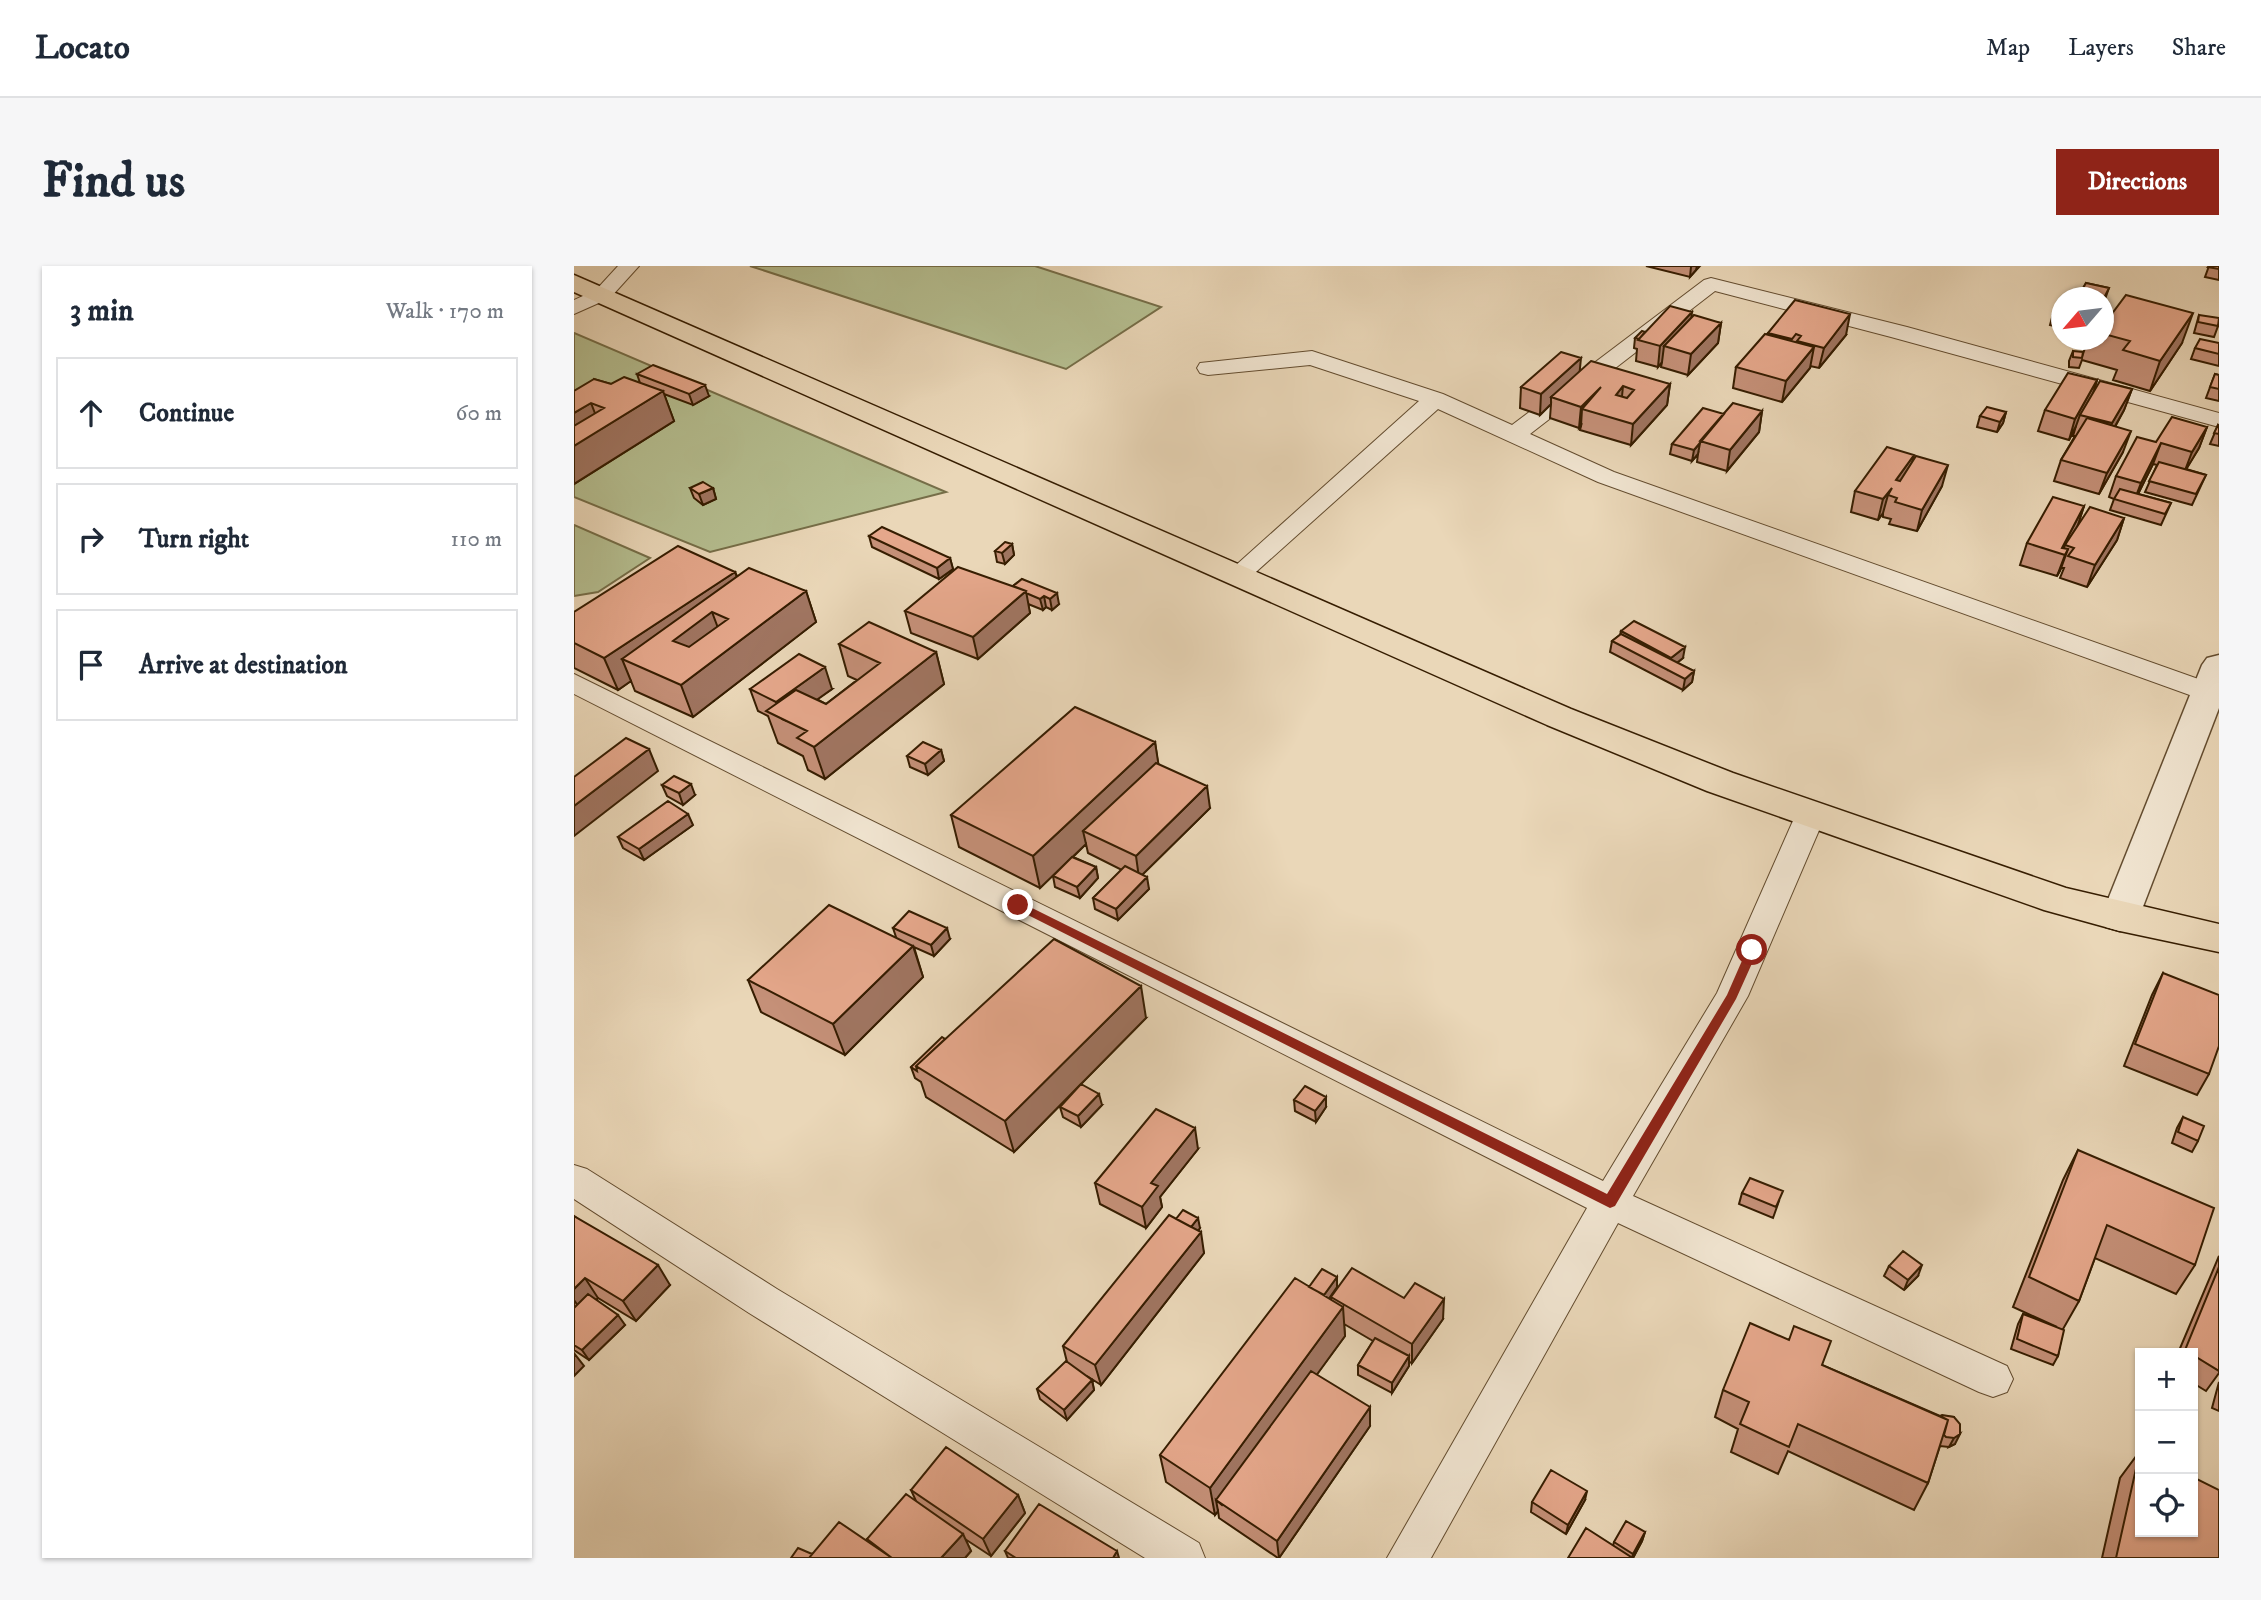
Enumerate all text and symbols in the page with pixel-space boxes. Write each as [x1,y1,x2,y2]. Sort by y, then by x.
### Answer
text: Locato [35,28,130,69]
text: Map [1986,33,2030,63]
text: Layers [2068,33,2134,63]
text: Share [2172,33,2226,63]
button: Directions [2056,149,2219,215]
text: Find us [42,151,185,213]
north arrow [2051,287,2114,350]
text: 3 min [70,293,134,330]
text: Walk · 170 m [386,297,504,326]
icon: ahead [72,394,110,432]
text: Continue [139,397,234,430]
text: 60 m [455,399,502,428]
icon: right [72,520,110,558]
text: Turn right [139,523,249,556]
text: 110 m [451,525,502,554]
icon: arrive [72,646,110,684]
text: Arrive at destination [139,649,348,682]
route end [1002,889,1033,920]
route start [1736,934,1767,965]
map controls [2135,1348,2198,1537]
button: + [2135,1348,2198,1411]
button: − [2135,1411,2198,1474]
button: locate [2135,1474,2198,1537]

